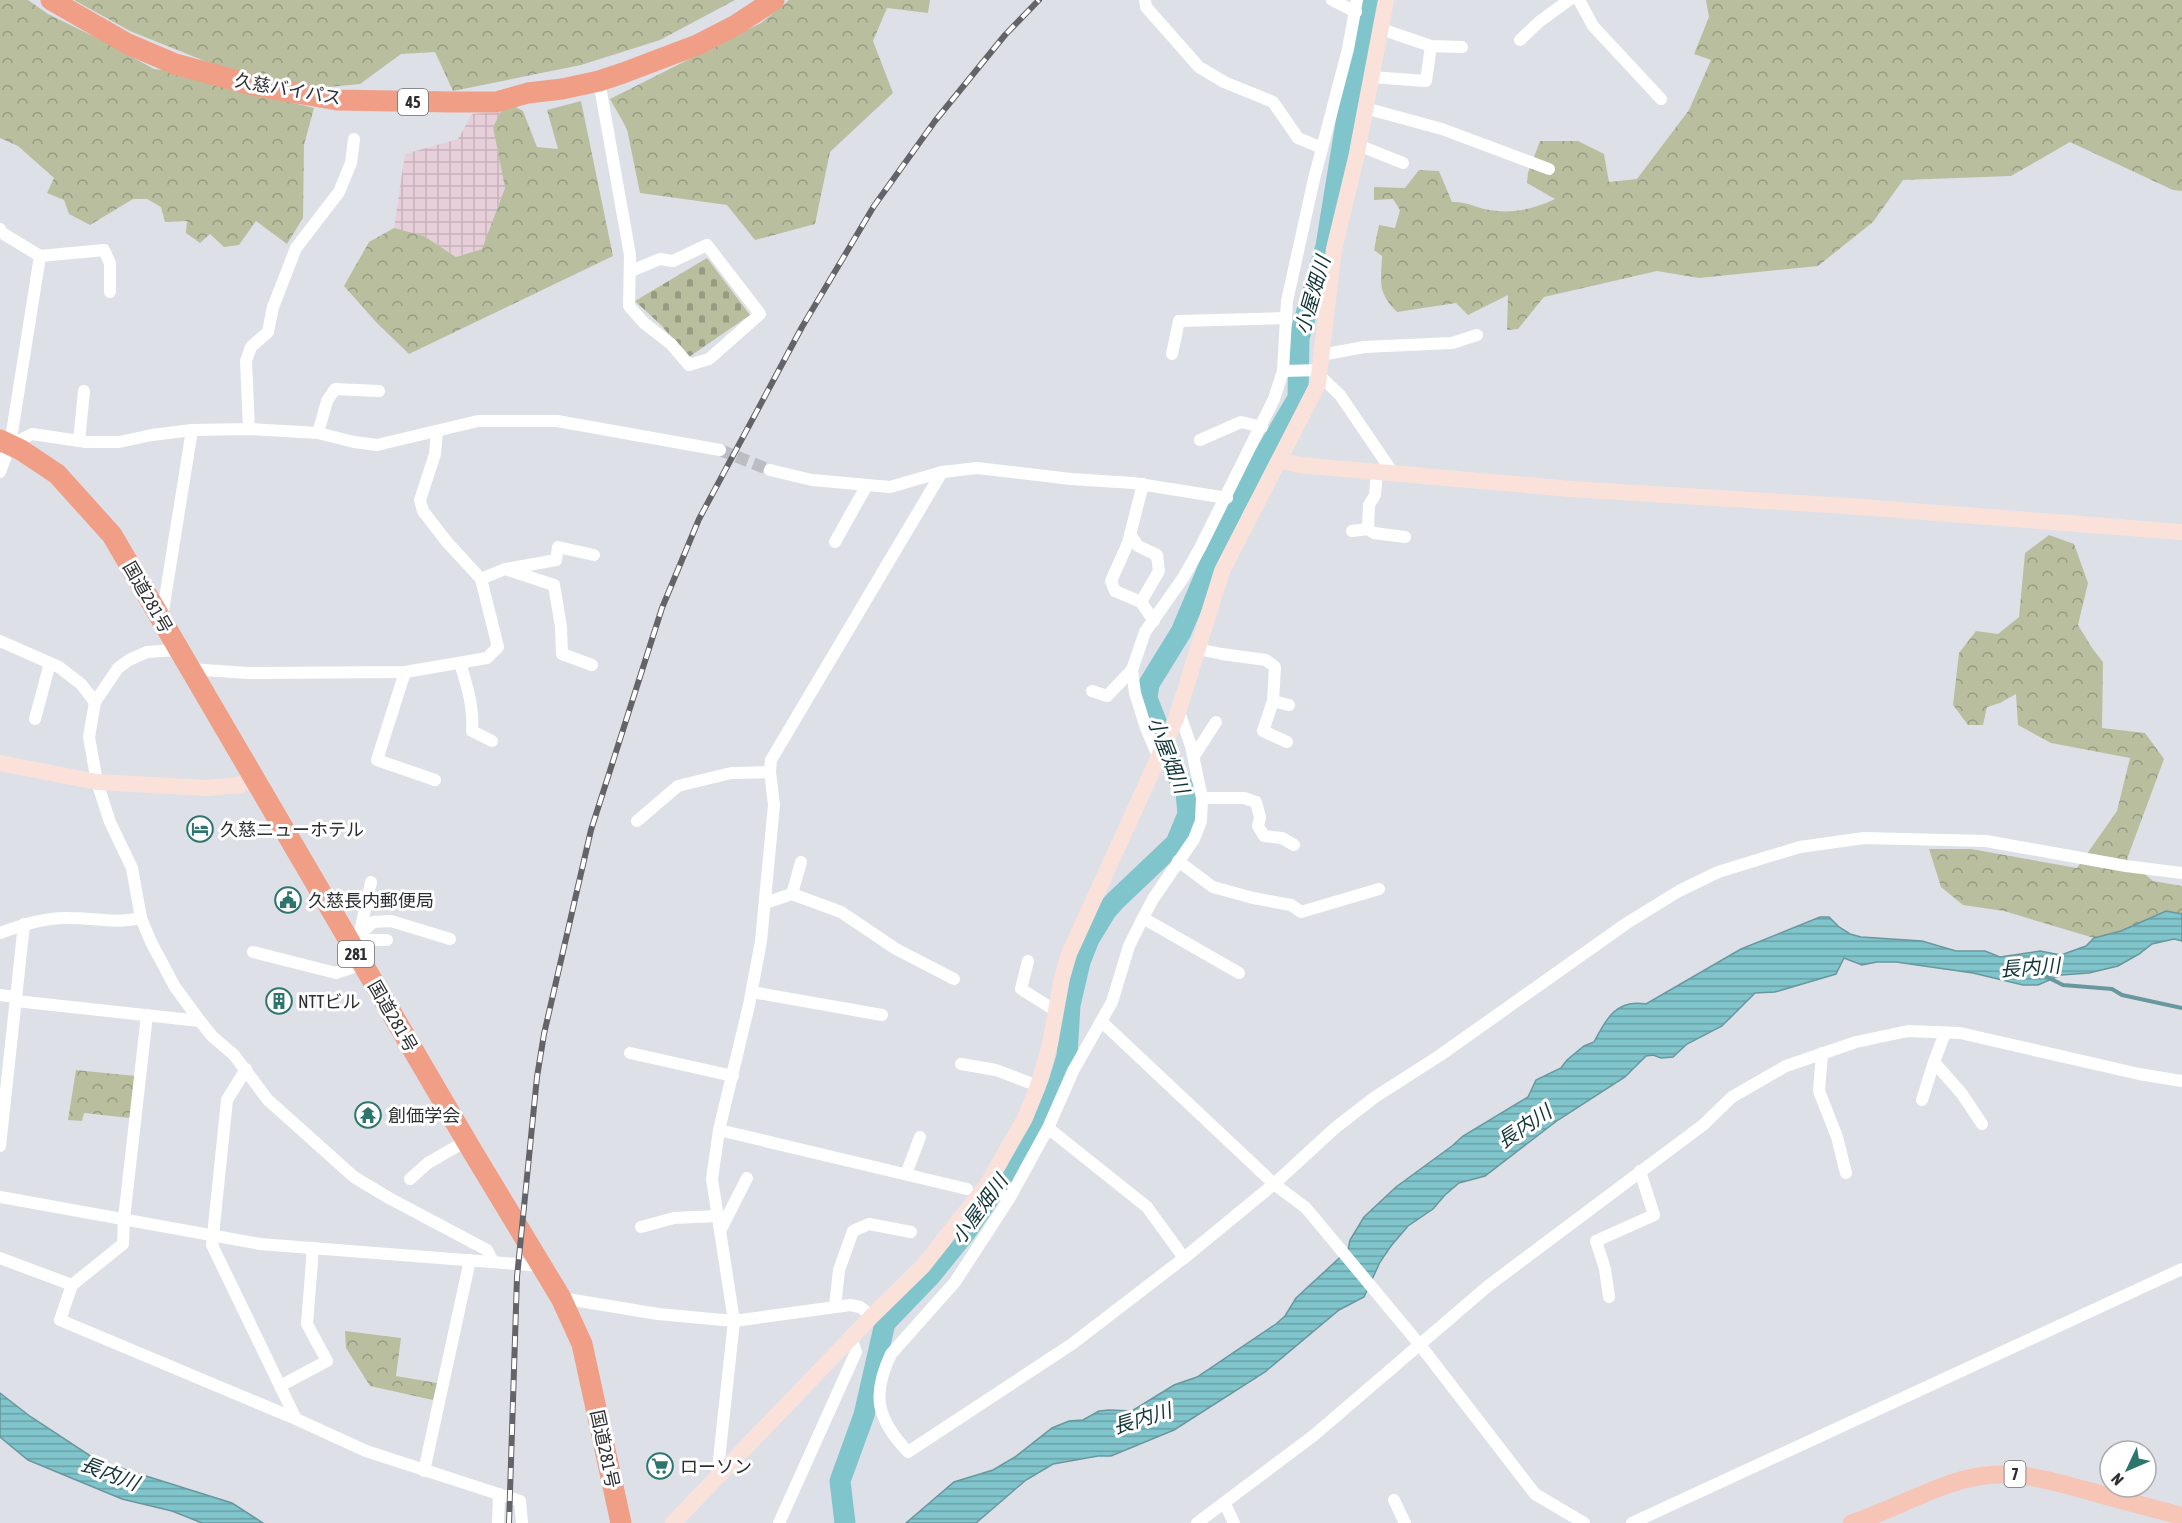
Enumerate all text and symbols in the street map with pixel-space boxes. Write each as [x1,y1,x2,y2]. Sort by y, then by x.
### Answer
street label: 久慈バイパス [233,69,343,109]
road number: 45 [398,89,428,115]
water label: 小屋畑川 [1290,251,1335,337]
street label: 国道281号 [119,557,177,637]
water label: 小屋畑川 [1144,714,1195,798]
hotel icon: 久慈ニューホテル [185,814,215,844]
place label: 久慈ニューホテル [220,819,364,840]
public building icon: 久慈長内郵便局 [273,885,303,915]
place label: 久慈長内郵便局 [308,890,434,911]
road number: 281 [338,941,374,967]
water label: 長内川 [1999,953,2063,981]
street label: 国道281号 [364,976,422,1056]
building icon: NTTビル [264,986,294,1016]
place label: NTTビル [298,991,360,1012]
water label: 長内川 [1493,1099,1557,1152]
temple icon: 創価学会 [353,1100,383,1130]
place label: 創価学会 [388,1105,460,1126]
water label: 小屋畑川 [946,1168,1013,1248]
water label: 長内川 [1110,1398,1176,1438]
street label: 国道281号 [586,1408,624,1490]
north arrow [2098,1439,2158,1499]
supermarket icon: ローソン [645,1451,675,1481]
water label: 長内川 [78,1452,144,1495]
place label: ローソン [680,1456,752,1477]
road number: 7 [2004,1461,2026,1487]
text: N [2107,1470,2127,1489]

